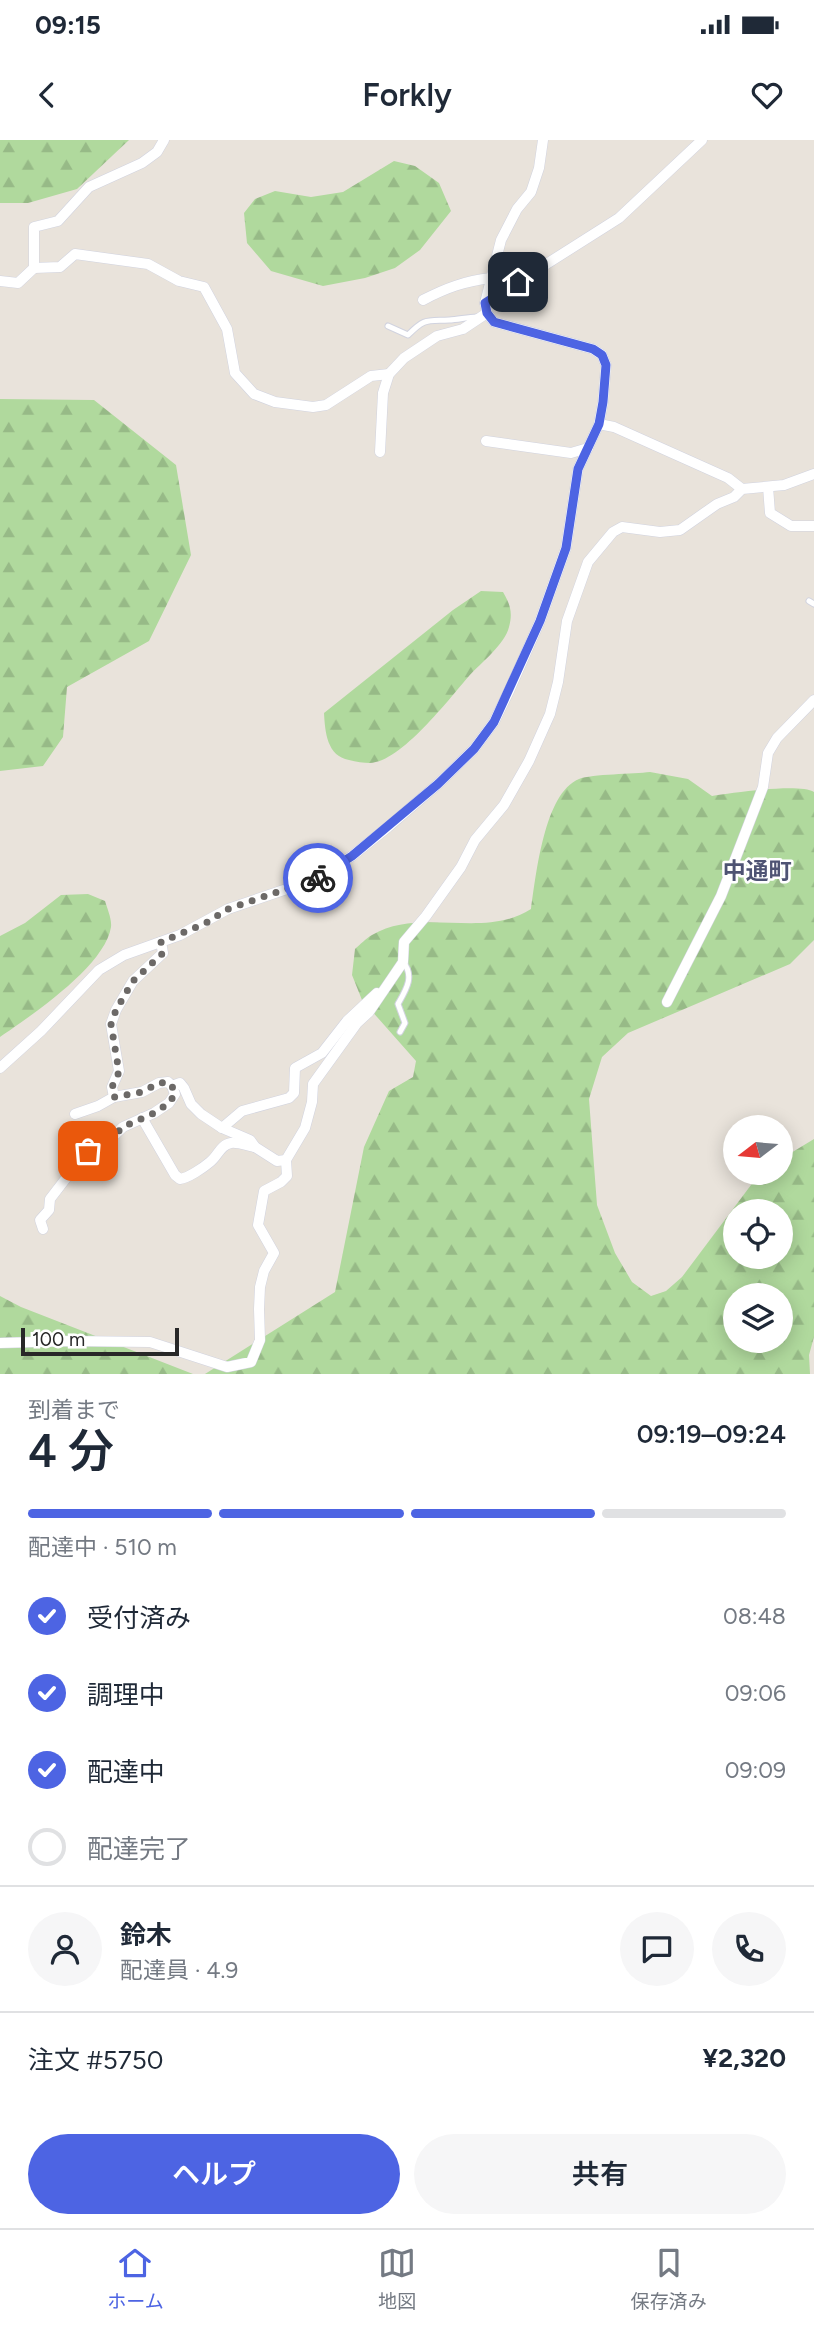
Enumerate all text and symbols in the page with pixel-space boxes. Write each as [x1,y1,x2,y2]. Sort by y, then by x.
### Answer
text: 09:15 [35,9,101,41]
icon: back [28,76,66,114]
text: Forkly [362,76,452,114]
icon: heart [748,76,786,114]
pin [488,252,548,312]
icon: home [499,263,537,301]
courier [283,843,353,913]
district label: 中通町 [723,857,792,885]
icon: bike [299,859,337,897]
north arrow [723,1115,793,1185]
map controls [723,1115,793,1353]
pin [58,1121,118,1181]
icon: bag [69,1132,107,1170]
button: locate [723,1199,793,1269]
button: layers [723,1283,793,1353]
scale bar [21,1325,178,1357]
text: 100 m [32,1328,85,1351]
text: 到着まで [28,1396,120,1424]
text: 09:19–09:24 [637,1418,786,1450]
text: 4 分 [28,1423,114,1479]
text: 配達中 · 510 m [28,1533,177,1561]
icon: check [28,1597,66,1635]
text: 受付済み [87,1602,191,1634]
text: 08:48 [723,1602,786,1630]
icon: check [28,1674,66,1712]
text: 調理中 [87,1679,165,1711]
text: 09:06 [725,1679,786,1707]
icon: check [28,1751,66,1789]
text: 配達中 [87,1756,165,1788]
text: 09:09 [725,1756,786,1784]
text: 配達完了 [87,1833,191,1865]
button: person [28,1912,102,1986]
button: chat [620,1912,694,1986]
button: phone [712,1912,786,1986]
text: 鈴木 [120,1919,172,1951]
text: 配達員 · 4.9 [120,1956,238,1984]
text: ¥2,320 [702,2042,786,2074]
text: 注文 #5750 [28,2044,163,2076]
button: ヘルプ [28,2134,400,2214]
button: 共有 [414,2134,786,2214]
tab: ホーム [107,2244,164,2313]
tab: 地図 [378,2244,416,2313]
tab: 保存済み [631,2244,707,2313]

